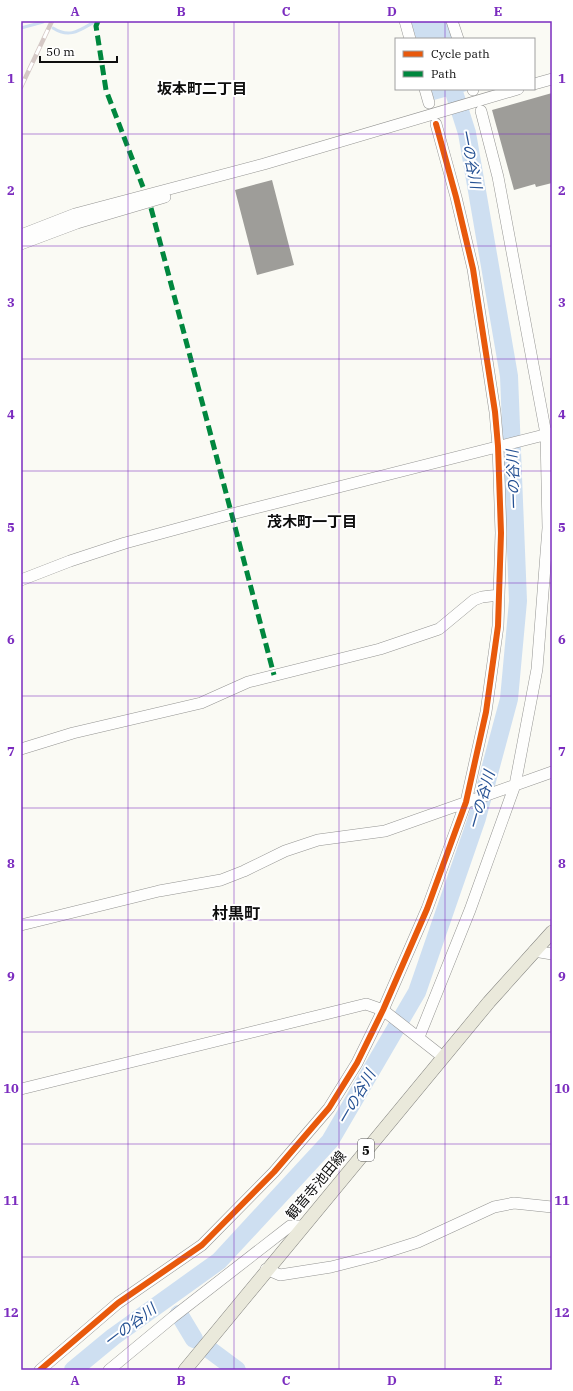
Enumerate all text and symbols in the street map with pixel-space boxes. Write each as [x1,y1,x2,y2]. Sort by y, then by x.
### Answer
text: A [70,3,80,20]
text: B [176,3,186,20]
text: C [282,3,291,20]
text: D [387,3,397,20]
text: E [494,3,502,20]
scale bar [40,38,117,64]
legend [395,38,535,90]
text: 50 m [46,44,75,59]
text: Cycle path [431,46,490,61]
text: Path [431,66,457,81]
text: 1 [7,70,15,87]
text: 1 [558,70,566,87]
district label: 坂本町二丁目 [157,79,247,98]
water label: 一の谷川 [456,128,486,192]
text: 2 [7,182,15,199]
text: 2 [558,182,566,199]
text: 3 [7,294,15,311]
text: 3 [558,294,566,311]
text: 4 [7,406,15,423]
text: 4 [558,406,566,423]
water label: 一の谷川 [502,448,524,510]
district label: 茂木町一丁目 [267,512,357,531]
text: 5 [7,519,15,536]
text: 5 [558,519,566,536]
text: 6 [7,631,15,648]
text: 6 [558,631,566,648]
text: 7 [7,743,15,760]
text: 7 [558,743,566,760]
water label: 一の谷川 [464,767,499,831]
text: 8 [7,855,15,872]
text: 8 [558,855,566,872]
district label: 村黒町 [212,903,260,923]
text: 9 [7,968,15,985]
text: 9 [558,968,566,985]
water label: 一の谷川 [333,1065,380,1128]
text: 10 [3,1080,19,1097]
text: 10 [554,1080,570,1097]
road number: 5 [358,1139,374,1161]
street label: 観音寺池田線 [282,1147,350,1223]
text: 11 [3,1192,19,1209]
text: 11 [554,1192,570,1209]
water label: 一の谷川 [100,1298,161,1351]
text: 12 [3,1304,19,1321]
text: 12 [554,1304,570,1321]
text: A [70,1372,80,1389]
text: B [176,1372,186,1389]
text: C [282,1372,291,1389]
text: D [387,1372,397,1389]
text: E [494,1372,502,1389]

